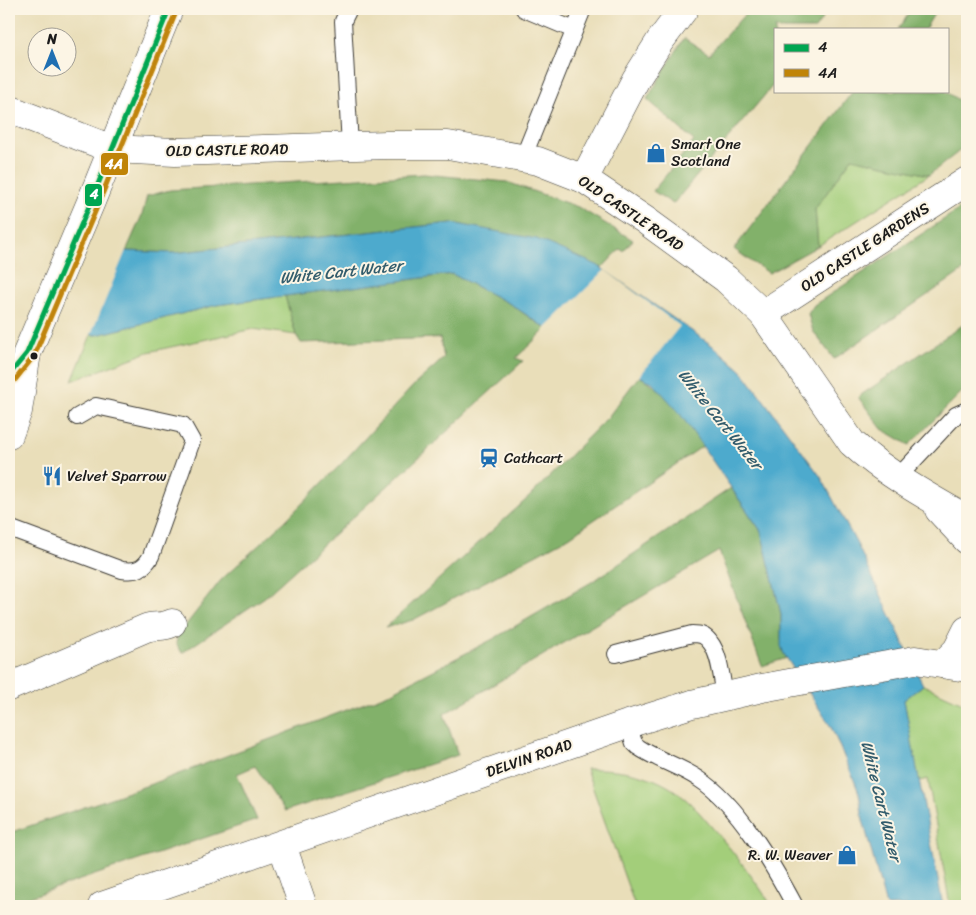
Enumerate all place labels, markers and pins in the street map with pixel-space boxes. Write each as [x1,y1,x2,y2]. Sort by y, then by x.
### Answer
place label: Smart One Scotland [671,131,741,174]
shop icon: Smart One Scotland [645,142,667,164]
unlabelled marker [29,351,39,361]
place label: Cathcart [504,445,563,471]
station icon: Cathcart [478,447,500,469]
place label: Velvet Sparrow [67,463,167,489]
restaurant icon: Velvet Sparrow [41,465,63,487]
place label: R. W. Weaver [748,842,833,868]
shop icon: R. W. Weaver [836,844,858,866]

